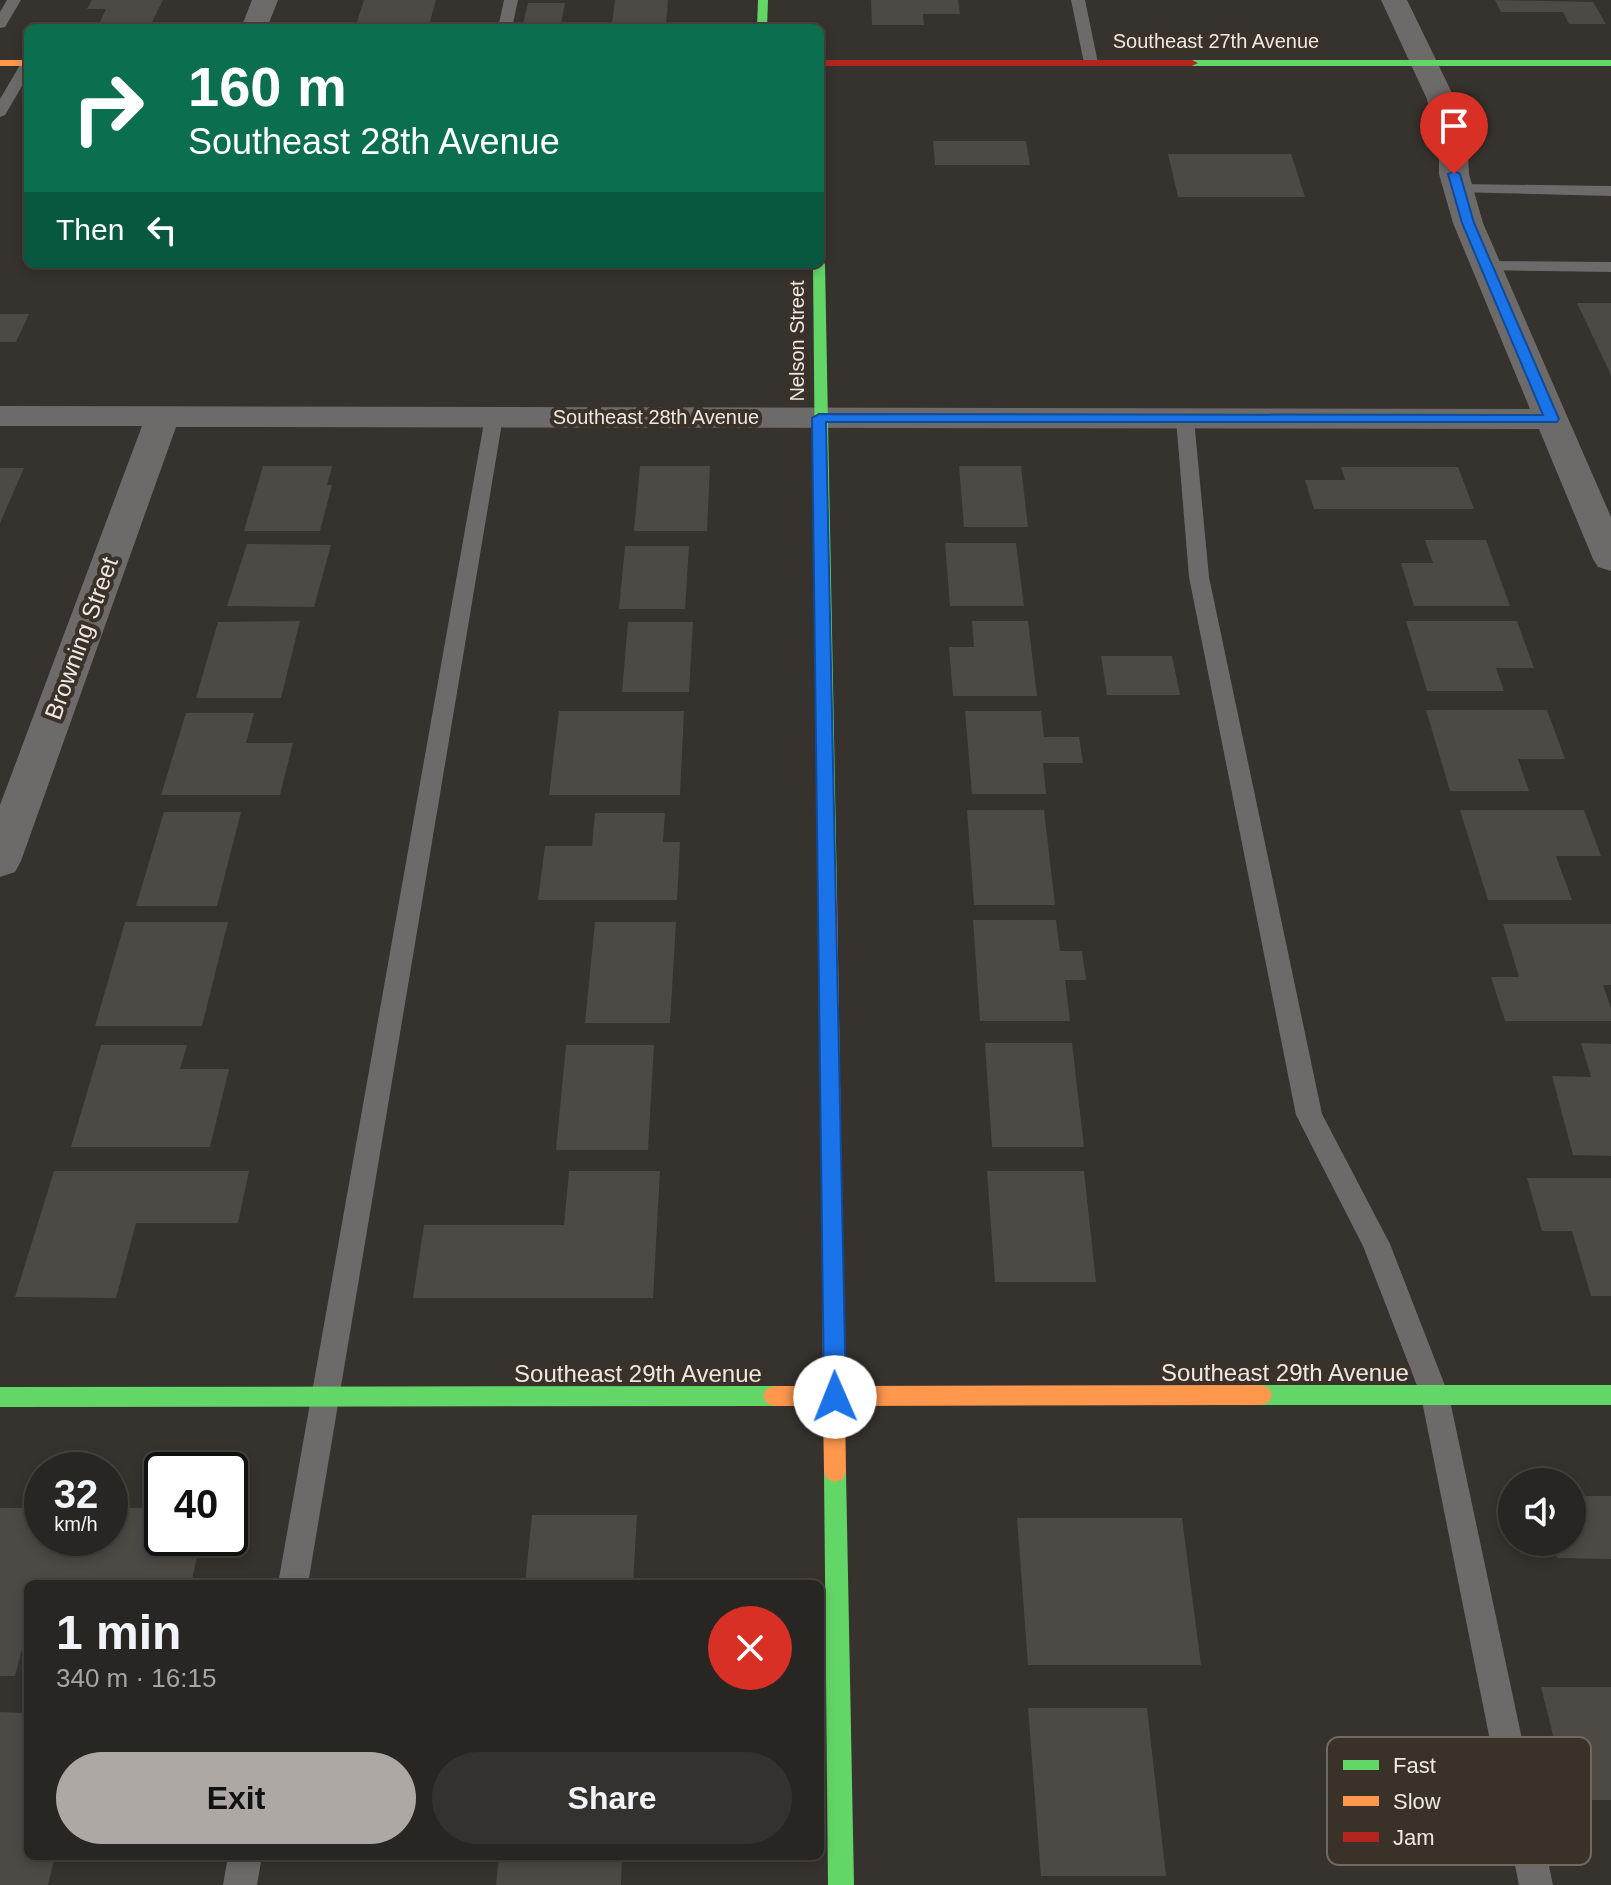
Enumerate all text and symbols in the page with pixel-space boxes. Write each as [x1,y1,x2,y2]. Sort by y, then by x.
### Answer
street label: Southeast 27th Avenue [1113,30,1319,52]
text: 160 m [188,55,347,118]
icon: right [56,56,160,160]
pin [1420,92,1488,174]
icon: arrive [1432,104,1476,148]
text: Southeast 28th Avenue [188,121,560,162]
icon: left [140,208,184,252]
text: Then [56,213,124,246]
street label: Nelson Street [786,280,808,402]
street label: Southeast 28th Avenue [553,406,759,428]
street label: Browning Street [39,553,123,723]
position arrow [793,1355,877,1439]
street label: Southeast 29th Avenue [1161,1359,1409,1386]
street label: Southeast 29th Avenue [514,1360,762,1387]
speed limit sign: 40 [144,1452,248,1556]
map controls [1498,1468,1586,1556]
button: sound [1498,1468,1586,1556]
text: 32 [54,1472,98,1516]
text: km/h [54,1513,98,1535]
text: 1 min [56,1606,181,1659]
button: close [708,1606,792,1690]
text: 340 m · 16:15 [56,1663,216,1693]
legend [1327,1737,1591,1865]
button: Exit [56,1752,416,1844]
button: Share [432,1752,792,1844]
text: Fast [1393,1753,1436,1778]
text: Slow [1393,1789,1441,1814]
text: Jam [1393,1825,1435,1850]

